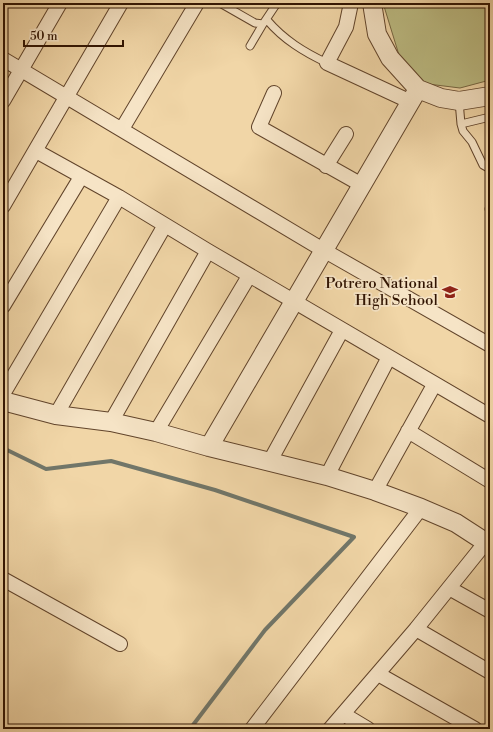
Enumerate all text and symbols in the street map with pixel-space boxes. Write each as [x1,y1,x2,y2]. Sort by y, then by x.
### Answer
scale bar [24,22,123,48]
text: 50 m [30,29,58,44]
place label: Potrero National High School [325,274,439,310]
school or university icon: Potrero National High School [441,283,459,301]

